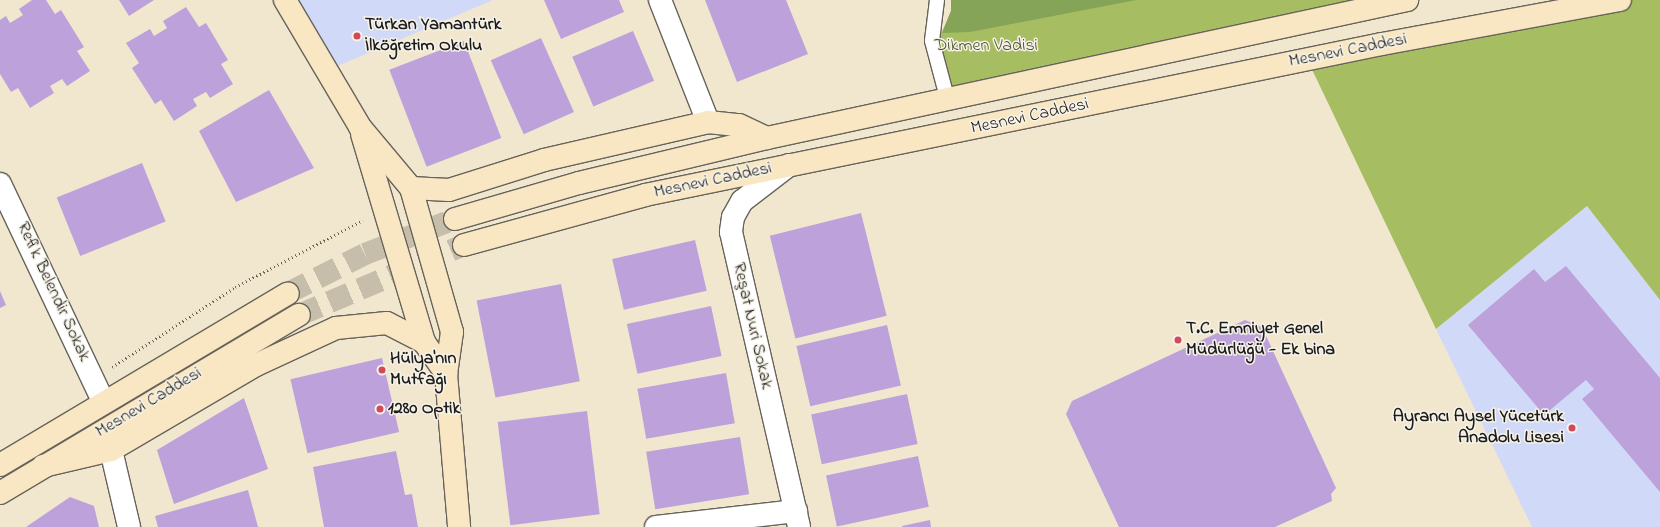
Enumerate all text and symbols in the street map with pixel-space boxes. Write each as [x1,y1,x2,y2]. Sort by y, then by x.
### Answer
place label: Türkan Yamantürk İlköğretim Okulu [365,15,501,58]
street label: Mesnevi Caddesi [1287,29,1409,73]
marker: Türkan Yamantürk İlköğretim Okulu [352,31,362,41]
park label: Dikmen Vadisi [934,35,1038,57]
street label: Mesnevi Caddesi [969,94,1091,140]
street label: Mesnevi Caddesi [652,158,774,204]
street label: Refik Belendir Sokak [11,219,95,365]
street label: Reşat Nuri Sokak [727,261,777,391]
place label: T.C. Emniyet Genel Müdürlüğü - Ek bina [1186,319,1335,362]
marker: T.C. Emniyet Genel Müdürlüğü - Ek bina [1173,335,1183,345]
place label: Hülya'nın Mutfağı [390,349,456,392]
street label: Mesnevi Caddesi [92,363,206,443]
marker: Hülya'nın Mutfağı [377,365,387,375]
place label: 1280 Optik [388,398,460,420]
marker: 1280 Optik [375,404,385,414]
place label: Ayrancı Aysel Yücetürk Anadolu Lisesi [1393,407,1564,450]
marker: Ayrancı Aysel Yücetürk Anadolu Lisesi [1567,423,1577,433]

